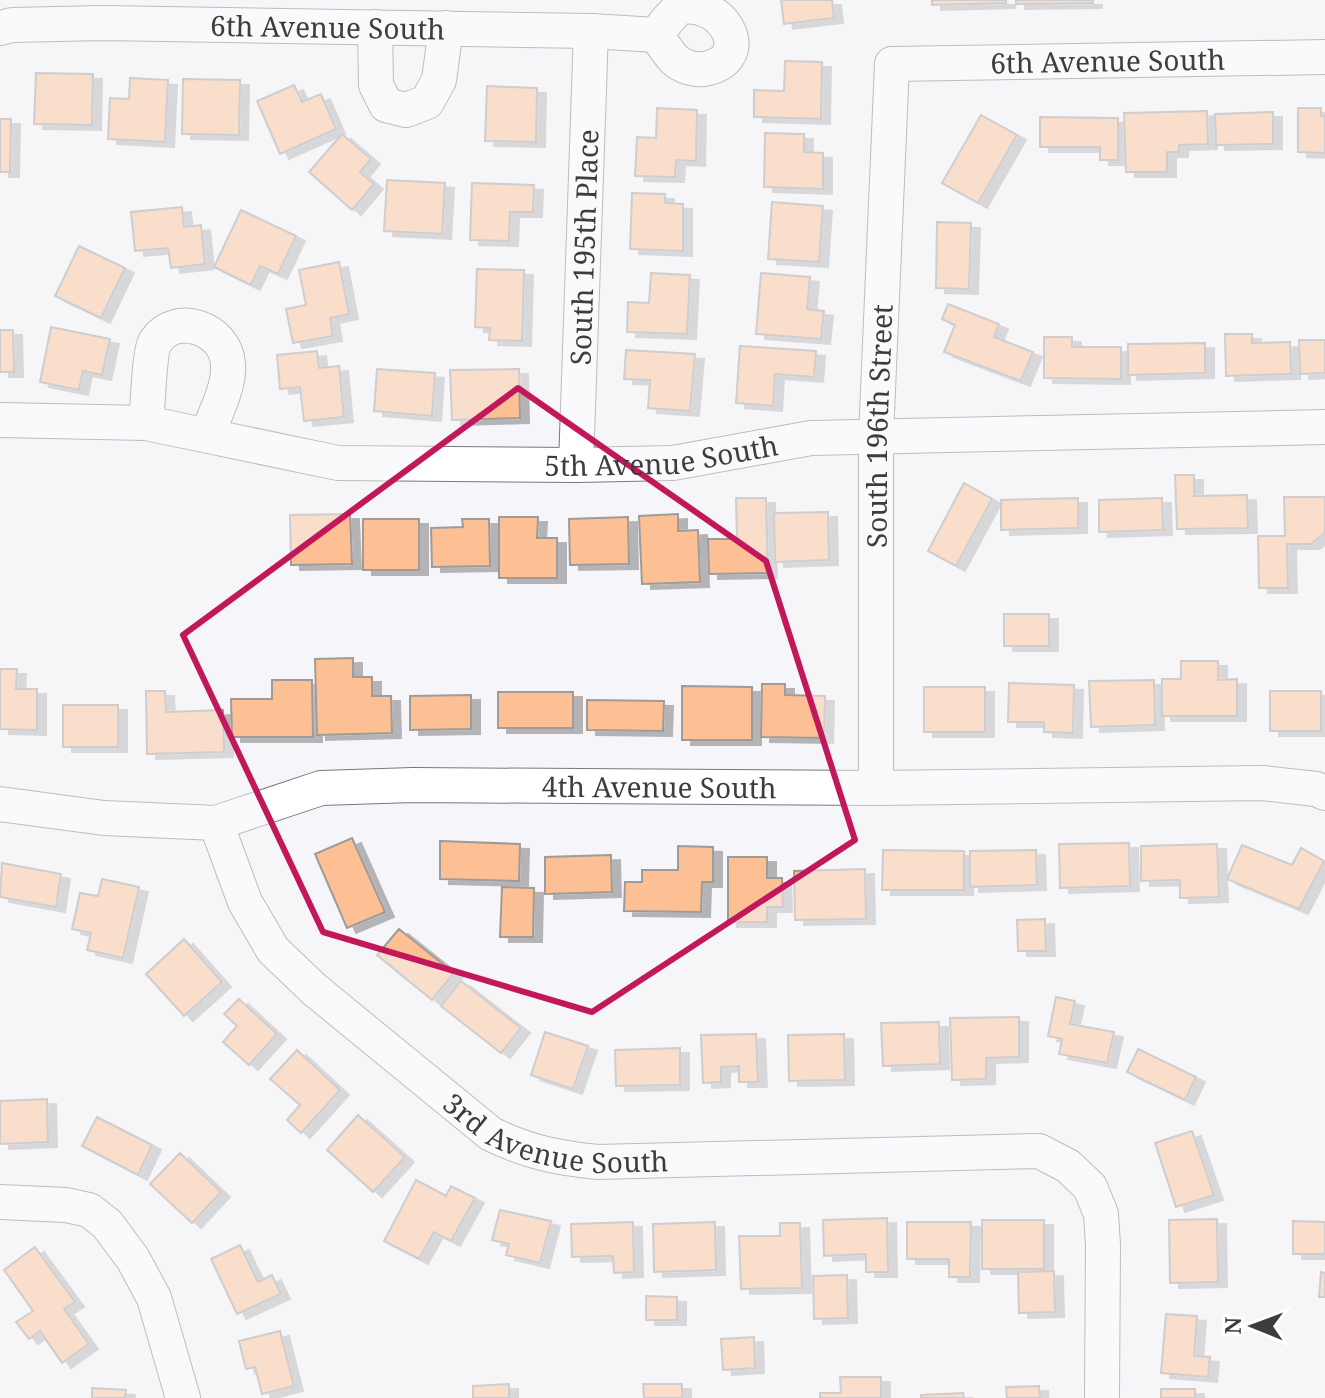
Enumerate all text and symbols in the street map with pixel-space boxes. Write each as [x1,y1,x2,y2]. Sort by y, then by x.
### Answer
street label: 6th Avenue South [210,6,445,48]
street label: 6th Avenue South [990,40,1225,81]
street label: South 195th Place [560,128,607,366]
street label: South 196th Street [857,303,901,548]
street label: 5th Avenue South [544,425,781,484]
street label: 4th Avenue South [542,767,777,806]
street label: 3rd Avenue South [436,1084,669,1181]
north arrow [1213,1286,1293,1366]
text: N [1217,1317,1247,1335]

